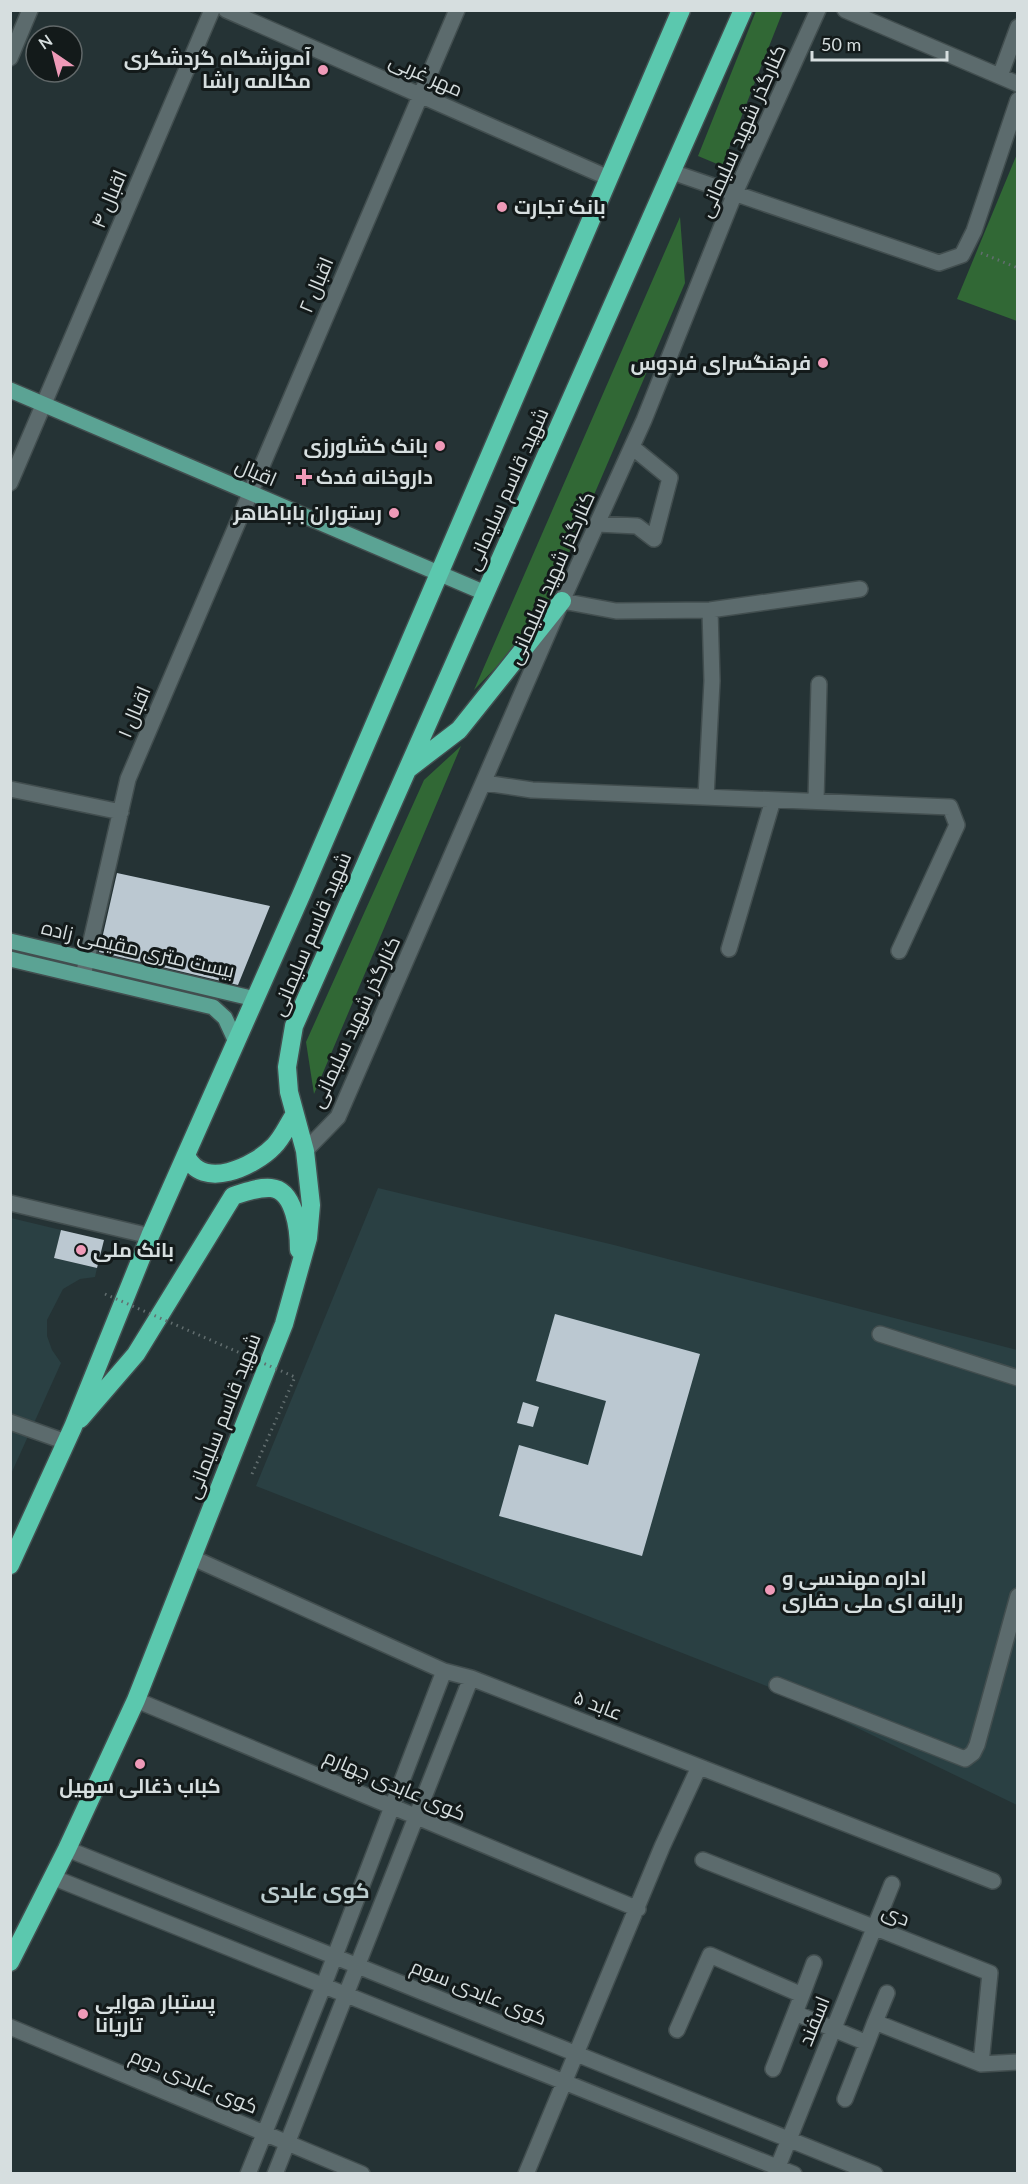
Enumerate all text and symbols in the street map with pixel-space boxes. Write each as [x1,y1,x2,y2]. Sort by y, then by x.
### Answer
north arrow [24,24,84,84]
scale bar [812,24,947,62]
text: N [35,30,56,53]
text: 50 m [821,33,861,55]
street label: کنارگذر شهید سلیمانی [692,41,792,221]
place label: آموزشگاه گردشگری مکالمه راشا [124,45,312,93]
street label: مهر غربی [385,47,467,103]
marker: آموزشگاه گردشگری مکالمه راشا [316,63,330,77]
street label: اقبال ۴ [85,166,133,232]
place label: بانک تجارت [514,194,606,219]
marker: بانک تجارت [495,200,509,214]
street label: اقبال ۲ [293,253,339,317]
place label: فرهنگسرای فردوس [630,350,811,375]
marker: فرهنگسرای فردوس [816,356,830,370]
street label: شهید قاسم سلیمانی [459,404,555,575]
place label: بانک کشاورزی [303,433,428,458]
marker: بانک کشاورزی [433,439,447,453]
street label: اقبال [231,452,281,492]
place label: داروخانه فدک [316,464,433,489]
marker: داروخانه فدک [297,470,311,484]
street label: کنارگذر شهید سلیمانی [501,488,601,668]
place label: رستوران باباطاهر [232,500,382,525]
marker: رستوران باباطاهر [387,506,401,520]
street label: اقبال ۱ [111,682,157,742]
street label: شهید قاسم سلیمانی [265,848,358,1020]
street label: بیست متری مقیمی زاده [39,914,237,984]
street label: کنارگذر شهید سلیمانی [304,932,406,1112]
place label: بانک ملی [93,1237,174,1262]
marker: بانک ملی [74,1243,88,1257]
street label: شهید قاسم سلیمانی [179,1330,267,1503]
place label: اداره مهندسی و رایانه ای ملی حفاری [782,1565,963,1613]
marker: اداره مهندسی و رایانه ای ملی حفاری [763,1583,777,1597]
street label: عابد ۵ [571,1684,626,1724]
street label: کوی عابدی چهارم [320,1743,470,1828]
marker: کباب ذغالی سهیل [133,1757,147,1771]
place label: کباب ذغالی سهیل [59,1773,221,1799]
district label: کوی عابدی [260,1877,370,1904]
street label: دی [878,1898,914,1932]
street label: کوی عابدی سوم [407,1953,551,2032]
place label: پستبار هوایی تاریانا [95,1989,215,2037]
street label: اسفند [792,1992,834,2049]
marker: پستبار هوایی تاریانا [76,2007,90,2021]
street label: کوی عابدی دوم [125,2042,262,2121]

